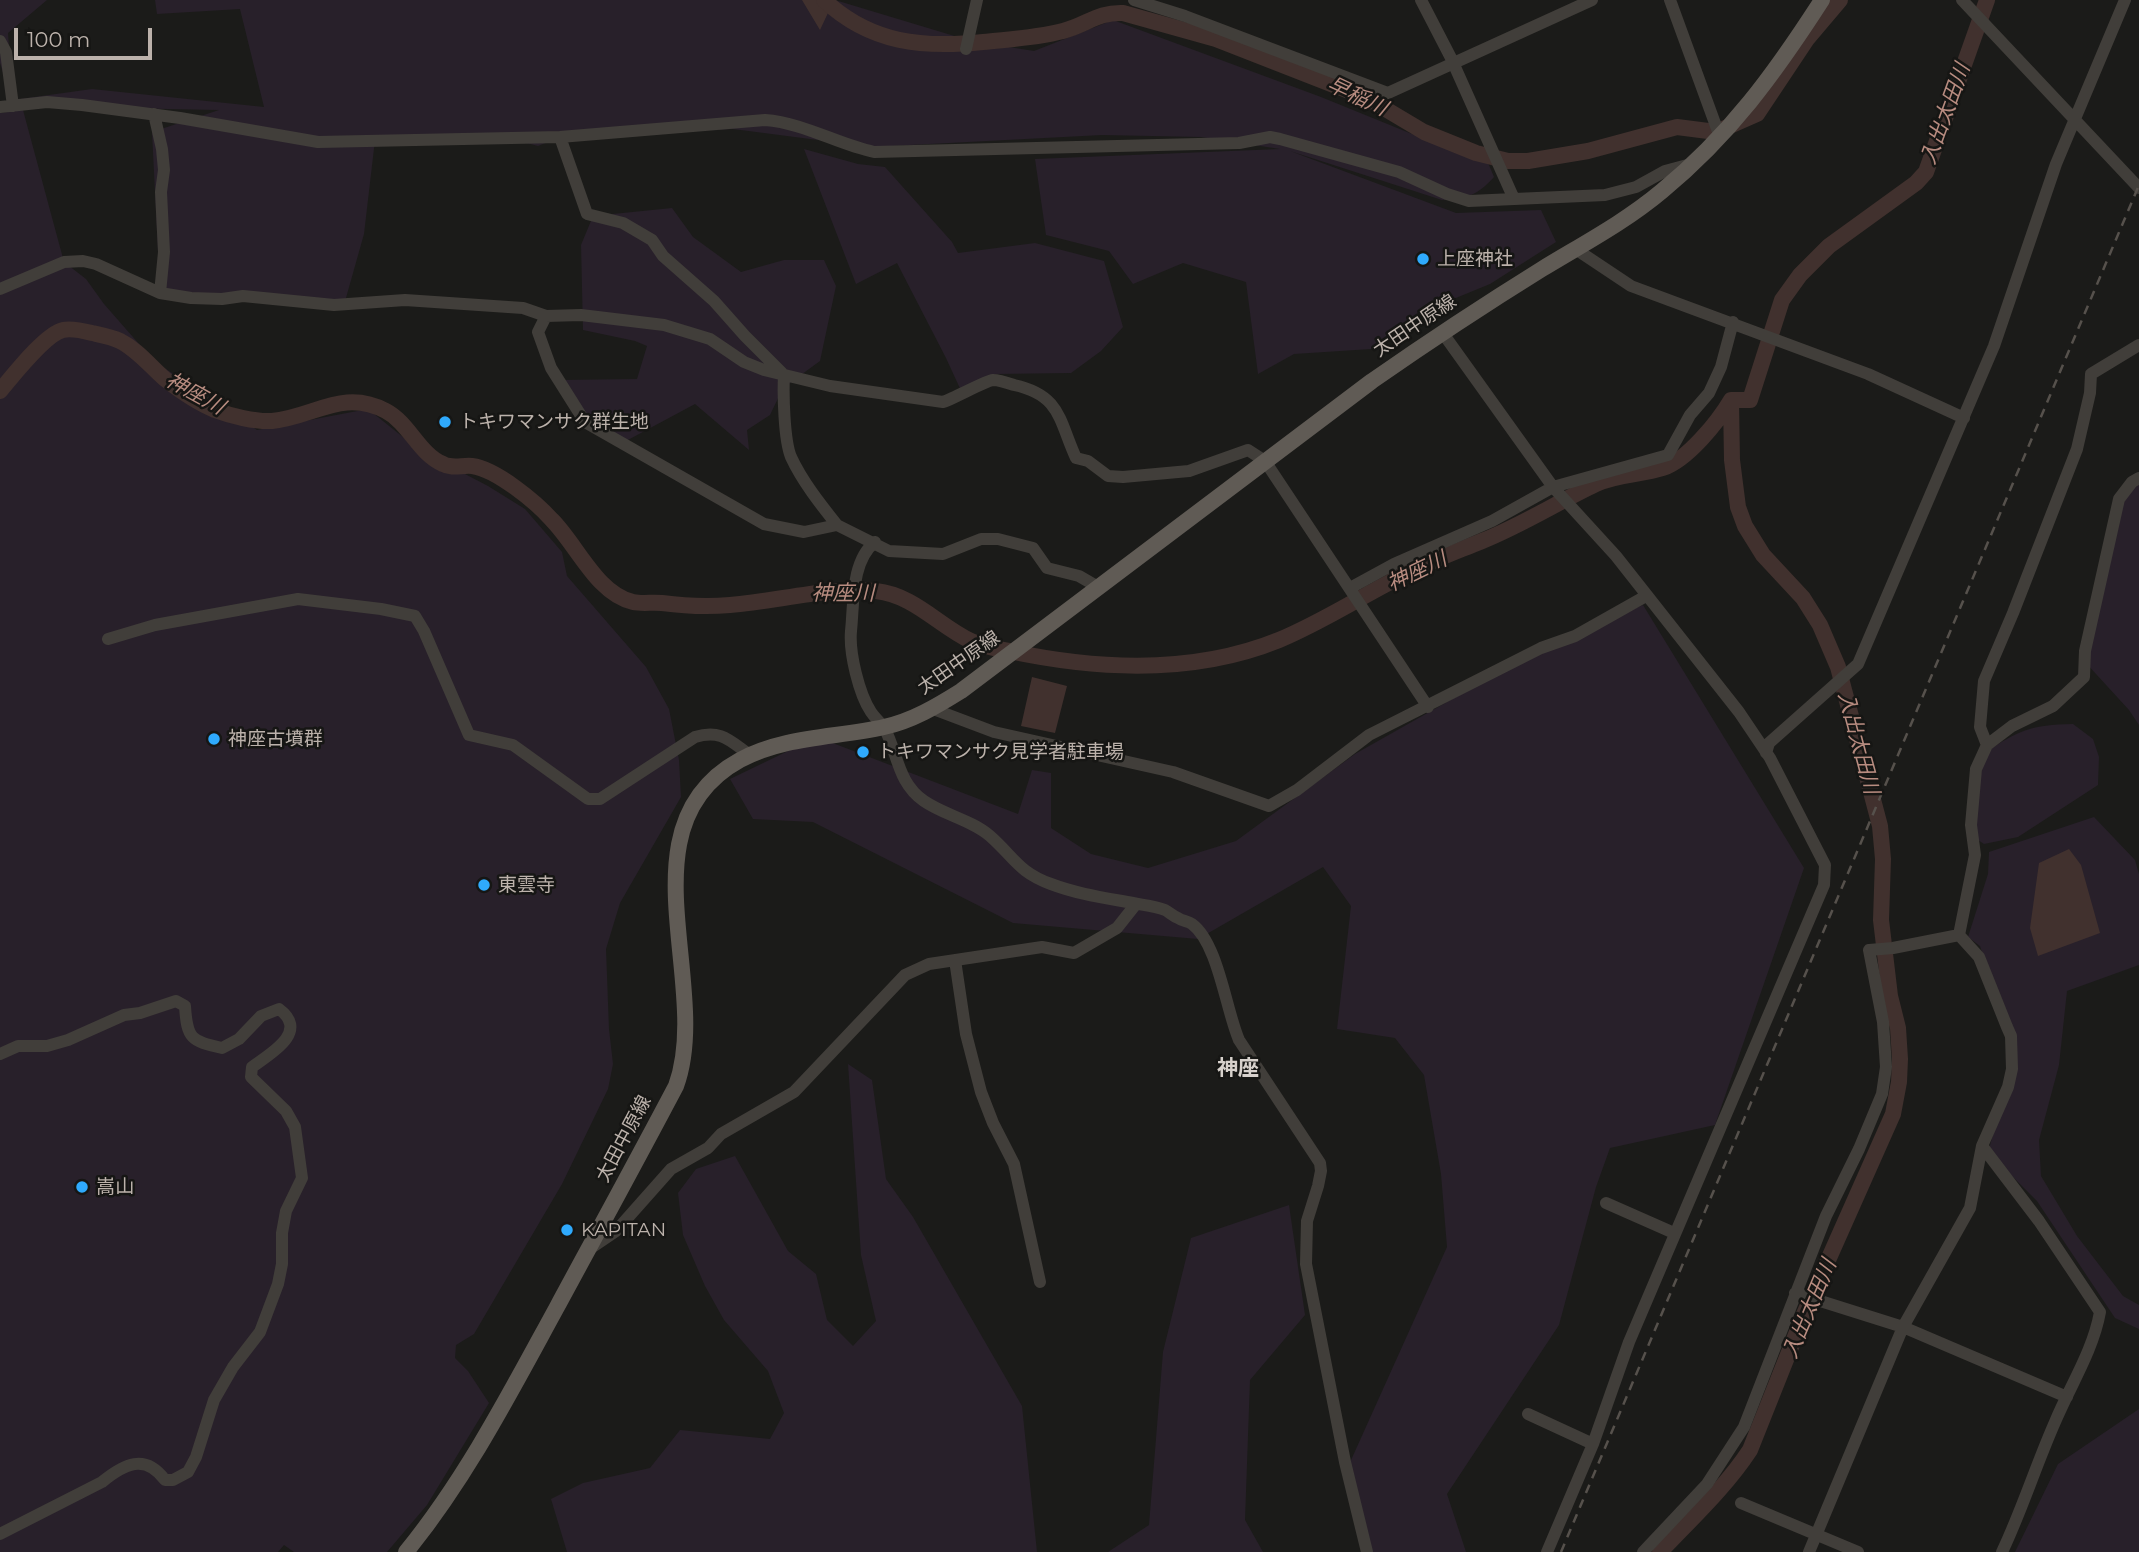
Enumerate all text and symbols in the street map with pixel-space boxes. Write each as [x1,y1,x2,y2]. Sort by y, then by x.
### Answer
scale bar [18,14,156,58]
text: 100 m [27,27,90,52]
water label: 入出太田川 [1916,60,1976,168]
water label: 早稲川 [1323,72,1391,122]
place label: 上座神社 [1437,248,1513,270]
marker: 上座神社 [1415,251,1431,267]
street label: 太田中原線 [1369,290,1461,362]
water label: 神座川 [161,368,229,420]
place label: トキワマンサク群生地 [459,411,649,433]
marker: トキワマンサク群生地 [437,414,453,430]
water label: 神座川 [1383,547,1451,597]
water label: 神座川 [812,581,874,607]
street label: 太田中原線 [914,626,1004,700]
water label: 入出太田川 [1832,689,1884,797]
place label: 神座古墳群 [228,728,323,750]
marker: 神座古墳群 [206,731,222,747]
place label: トキワマンサク見学者駐車場 [877,741,1124,763]
marker: トキワマンサク見学者駐車場 [855,744,871,760]
place label: 東雲寺 [498,874,555,896]
marker: 東雲寺 [476,877,492,893]
district label: 神座 [1217,1056,1259,1082]
street label: 太田中原線 [592,1092,656,1186]
place label: 嵩山 [96,1176,134,1198]
marker: 嵩山 [74,1179,90,1195]
place label: KAPITAN [581,1219,666,1241]
marker: KAPITAN [559,1222,575,1238]
water label: 入出太田川 [1778,1256,1842,1362]

